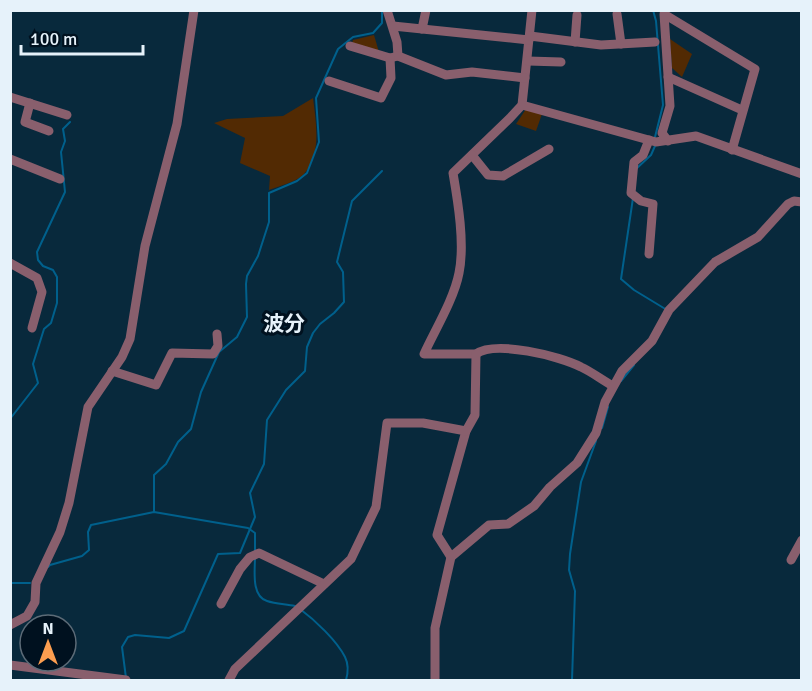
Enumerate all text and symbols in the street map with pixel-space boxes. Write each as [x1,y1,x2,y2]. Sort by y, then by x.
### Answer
scale bar [21,18,142,56]
text: 100 m [30,28,77,50]
district label: 波分 [263,311,305,337]
north arrow [18,613,78,673]
text: N [42,619,54,639]

